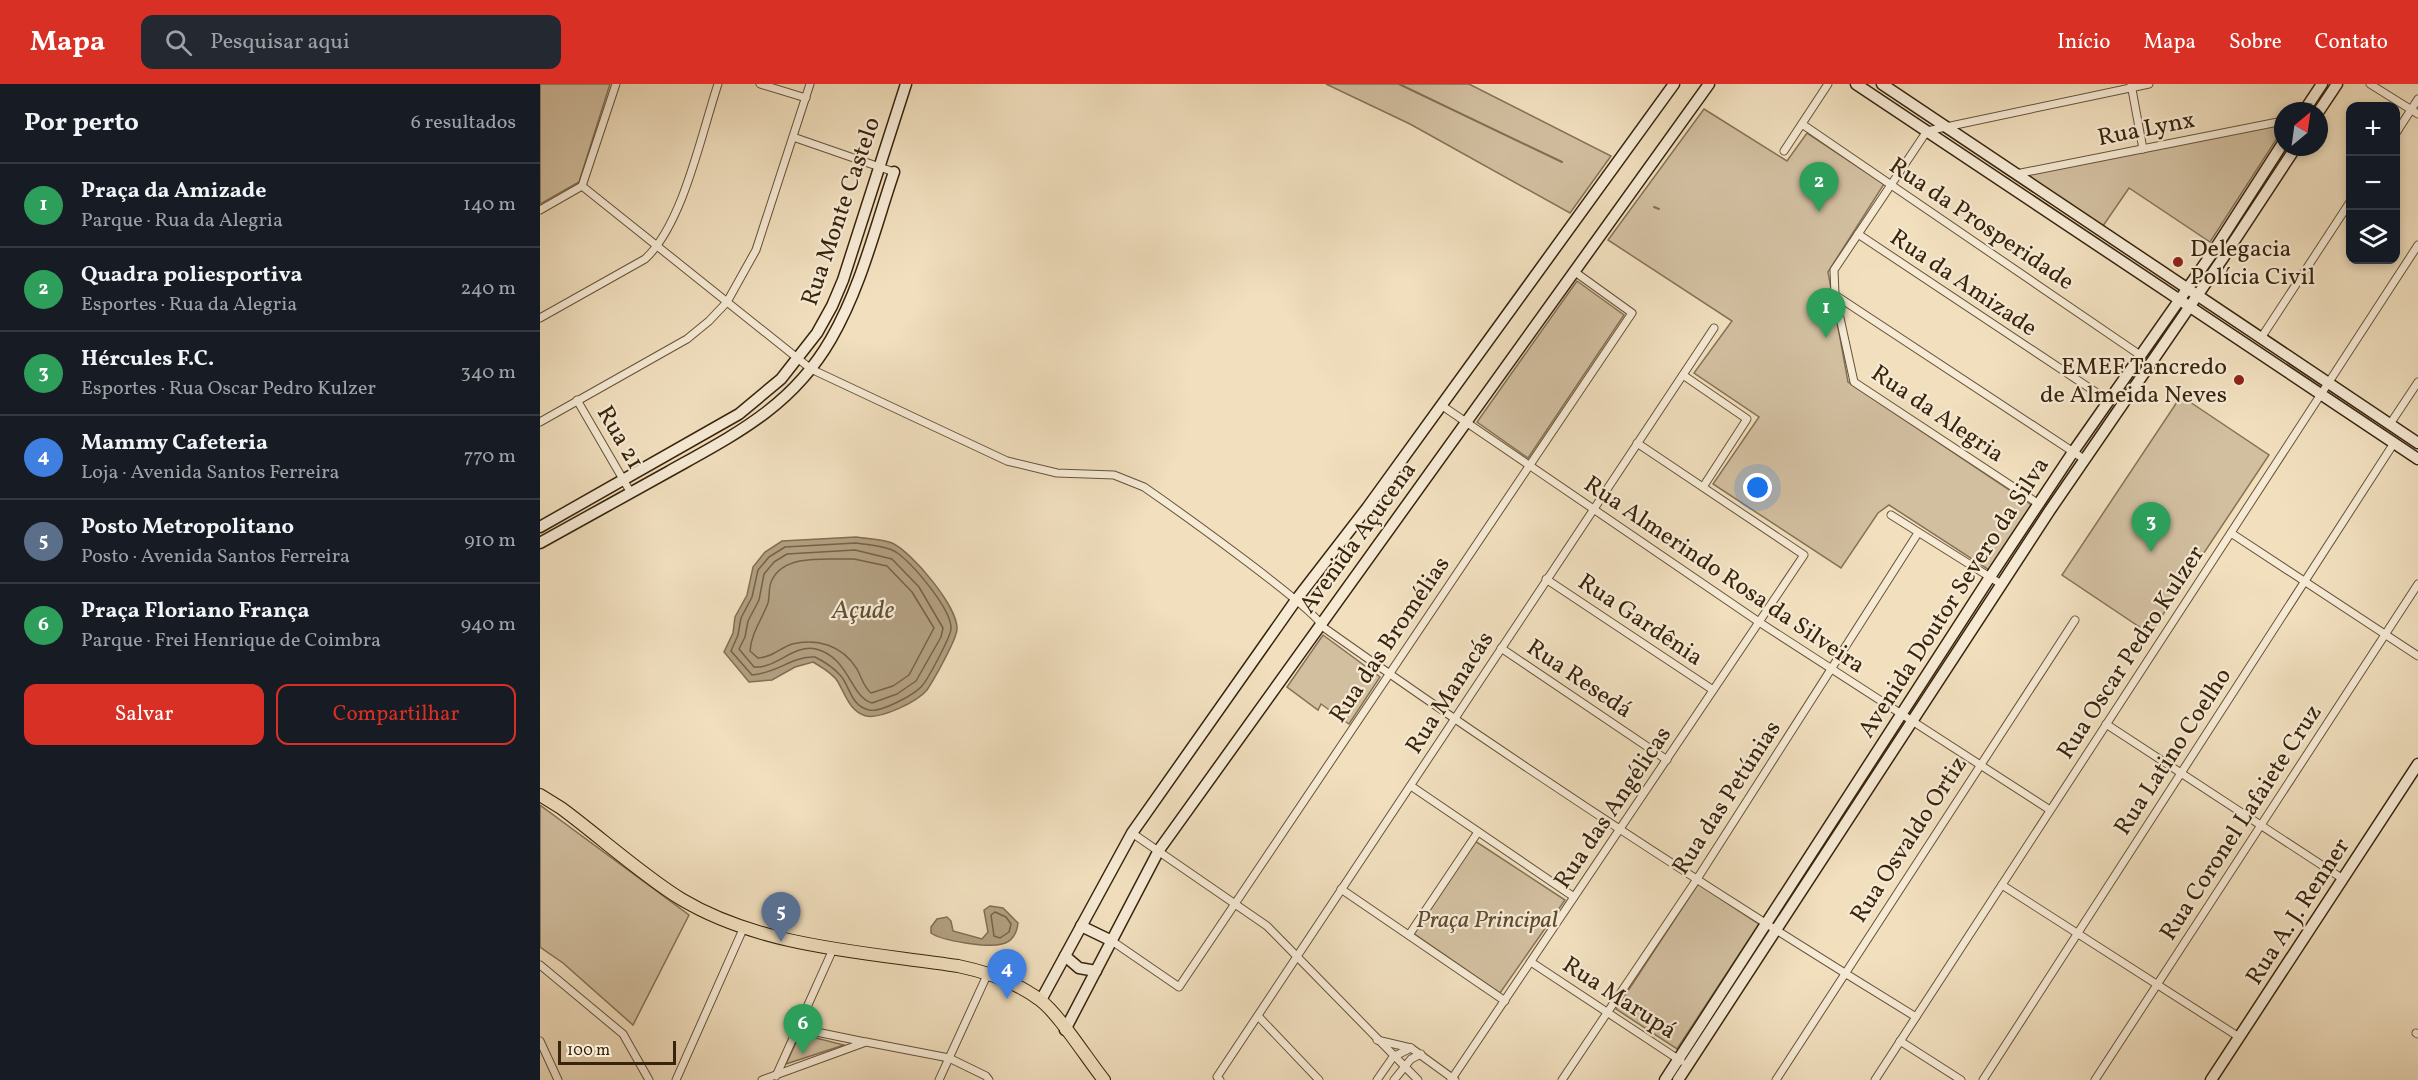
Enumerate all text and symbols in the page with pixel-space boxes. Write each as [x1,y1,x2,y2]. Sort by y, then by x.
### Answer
search box [141,15,561,69]
text: Mapa [30,23,105,62]
icon: search [162,26,195,59]
text: Pesquisar aqui [210,27,350,58]
text: Início [2057,28,2110,57]
text: Mapa [2143,28,2196,57]
text: Sobre [2229,28,2282,57]
text: Contato [2315,28,2388,57]
north arrow [2274,102,2328,156]
map controls [2346,102,2400,264]
button: + [2346,102,2400,156]
street label: Rua Lynx [2095,104,2198,156]
text: Por perto [24,105,139,141]
text: 6 resultados [411,109,516,137]
street label: Rua Monte Castelo [794,113,890,311]
street label: Rua da Prosperidade [1881,150,2080,299]
button: − [2346,156,2400,210]
pin: 2 [1800,162,1838,212]
text: Praça da Amizade [81,176,266,207]
text: 1 [39,191,48,219]
text: 140 m [463,191,516,219]
text: Parque · Rua da Alegria [81,207,283,235]
button: layers [2346,210,2400,264]
street label: Rua da Amizade [1882,222,2043,346]
place label: Delegacia Polícia Civil [2190,233,2315,295]
marker: Delegacia Polícia Civil [2171,255,2185,269]
text: Quadra poliesportiva [81,260,302,291]
text: 2 [38,275,49,303]
text: 240 m [461,275,516,303]
pin: 1 [1806,288,1846,338]
text: Esportes · Rua da Alegria [81,291,297,319]
text: Hércules F.C. [81,344,214,375]
place label: EMEF Tancredo de Almeida Neves [2040,351,2227,413]
street label: Rua da Alegria [1864,358,2010,472]
text: 3 [38,359,49,387]
text: 340 m [460,359,516,387]
marker: EMEF Tancredo de Almeida Neves [2232,373,2246,387]
text: Esportes · Rua Oscar Pedro Kulzer [81,375,376,403]
street label: Rua 21 [587,400,651,476]
text: Mammy Cafeteria [81,428,268,459]
text: 4 [37,443,50,471]
text: 770 m [464,443,516,471]
street label: Avenida Doutor Severo da Silva [1851,451,2059,745]
street label: Avenida Açucena [1292,455,1425,621]
text: Loja · Avenida Santos Ferreira [81,459,340,487]
street label: Rua Almerindo Rosa da Silveira [1576,469,1871,683]
your location [1743,473,1772,502]
pin: 3 [2132,502,2170,552]
text: Posto Metropolitano [81,512,294,543]
text: 5 [39,527,48,555]
text: 910 m [464,527,516,555]
street label: Rua Oscar Pedro Kulzer [2050,540,2214,767]
text: Posto · Avenida Santos Ferreira [81,543,350,571]
street label: Rua das Bromélias [1322,550,1459,730]
street label: Rua Gardênia [1570,566,1709,675]
water label: Açude [831,593,895,629]
text: Praça Floriano França [81,596,309,627]
text: 6 [38,611,49,639]
text: 940 m [461,611,516,639]
street label: Rua Manacás [1398,625,1503,761]
text: Parque · Frei Henrique de Coimbra [81,627,381,655]
street label: Rua Resedá [1519,632,1639,728]
street label: Rua Latino Coelho [2107,662,2241,842]
button: Salvar [24,684,264,745]
button: Compartilhar [276,684,516,745]
street label: Rua Coronel Lafaiete Cruz [2152,698,2331,948]
street label: Rua das Petúnias [1665,714,1790,882]
street label: Rua das Angélicas [1547,720,1681,896]
street label: Rua Osvaldo Ortiz [1843,750,1976,930]
street label: Rua A. J. Renner [2238,832,2359,992]
pin: 5 [762,892,800,942]
park label: Praça Principal [1416,904,1558,938]
street label: Rua Marupá [1555,949,1683,1048]
pin: 4 [988,950,1026,999]
pin: 6 [784,1004,822,1054]
scale bar [558,1038,676,1066]
text: 100 m [567,1040,610,1062]

